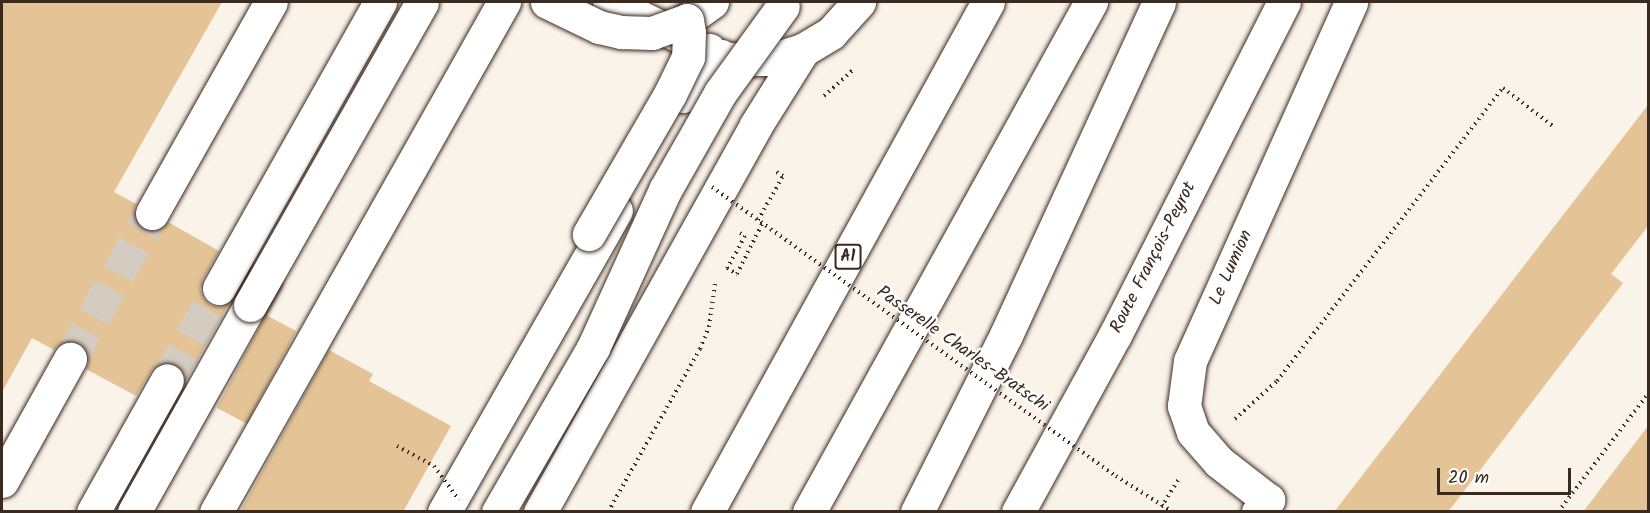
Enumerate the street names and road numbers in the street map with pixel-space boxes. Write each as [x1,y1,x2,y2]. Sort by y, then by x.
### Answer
street label: Route François-Peyrot [1107,179,1201,337]
street label: Le Lumion [1206,227,1258,309]
road number: A1 [834,244,862,270]
street label: Passerelle Charles-Bratschi [872,282,1052,418]

